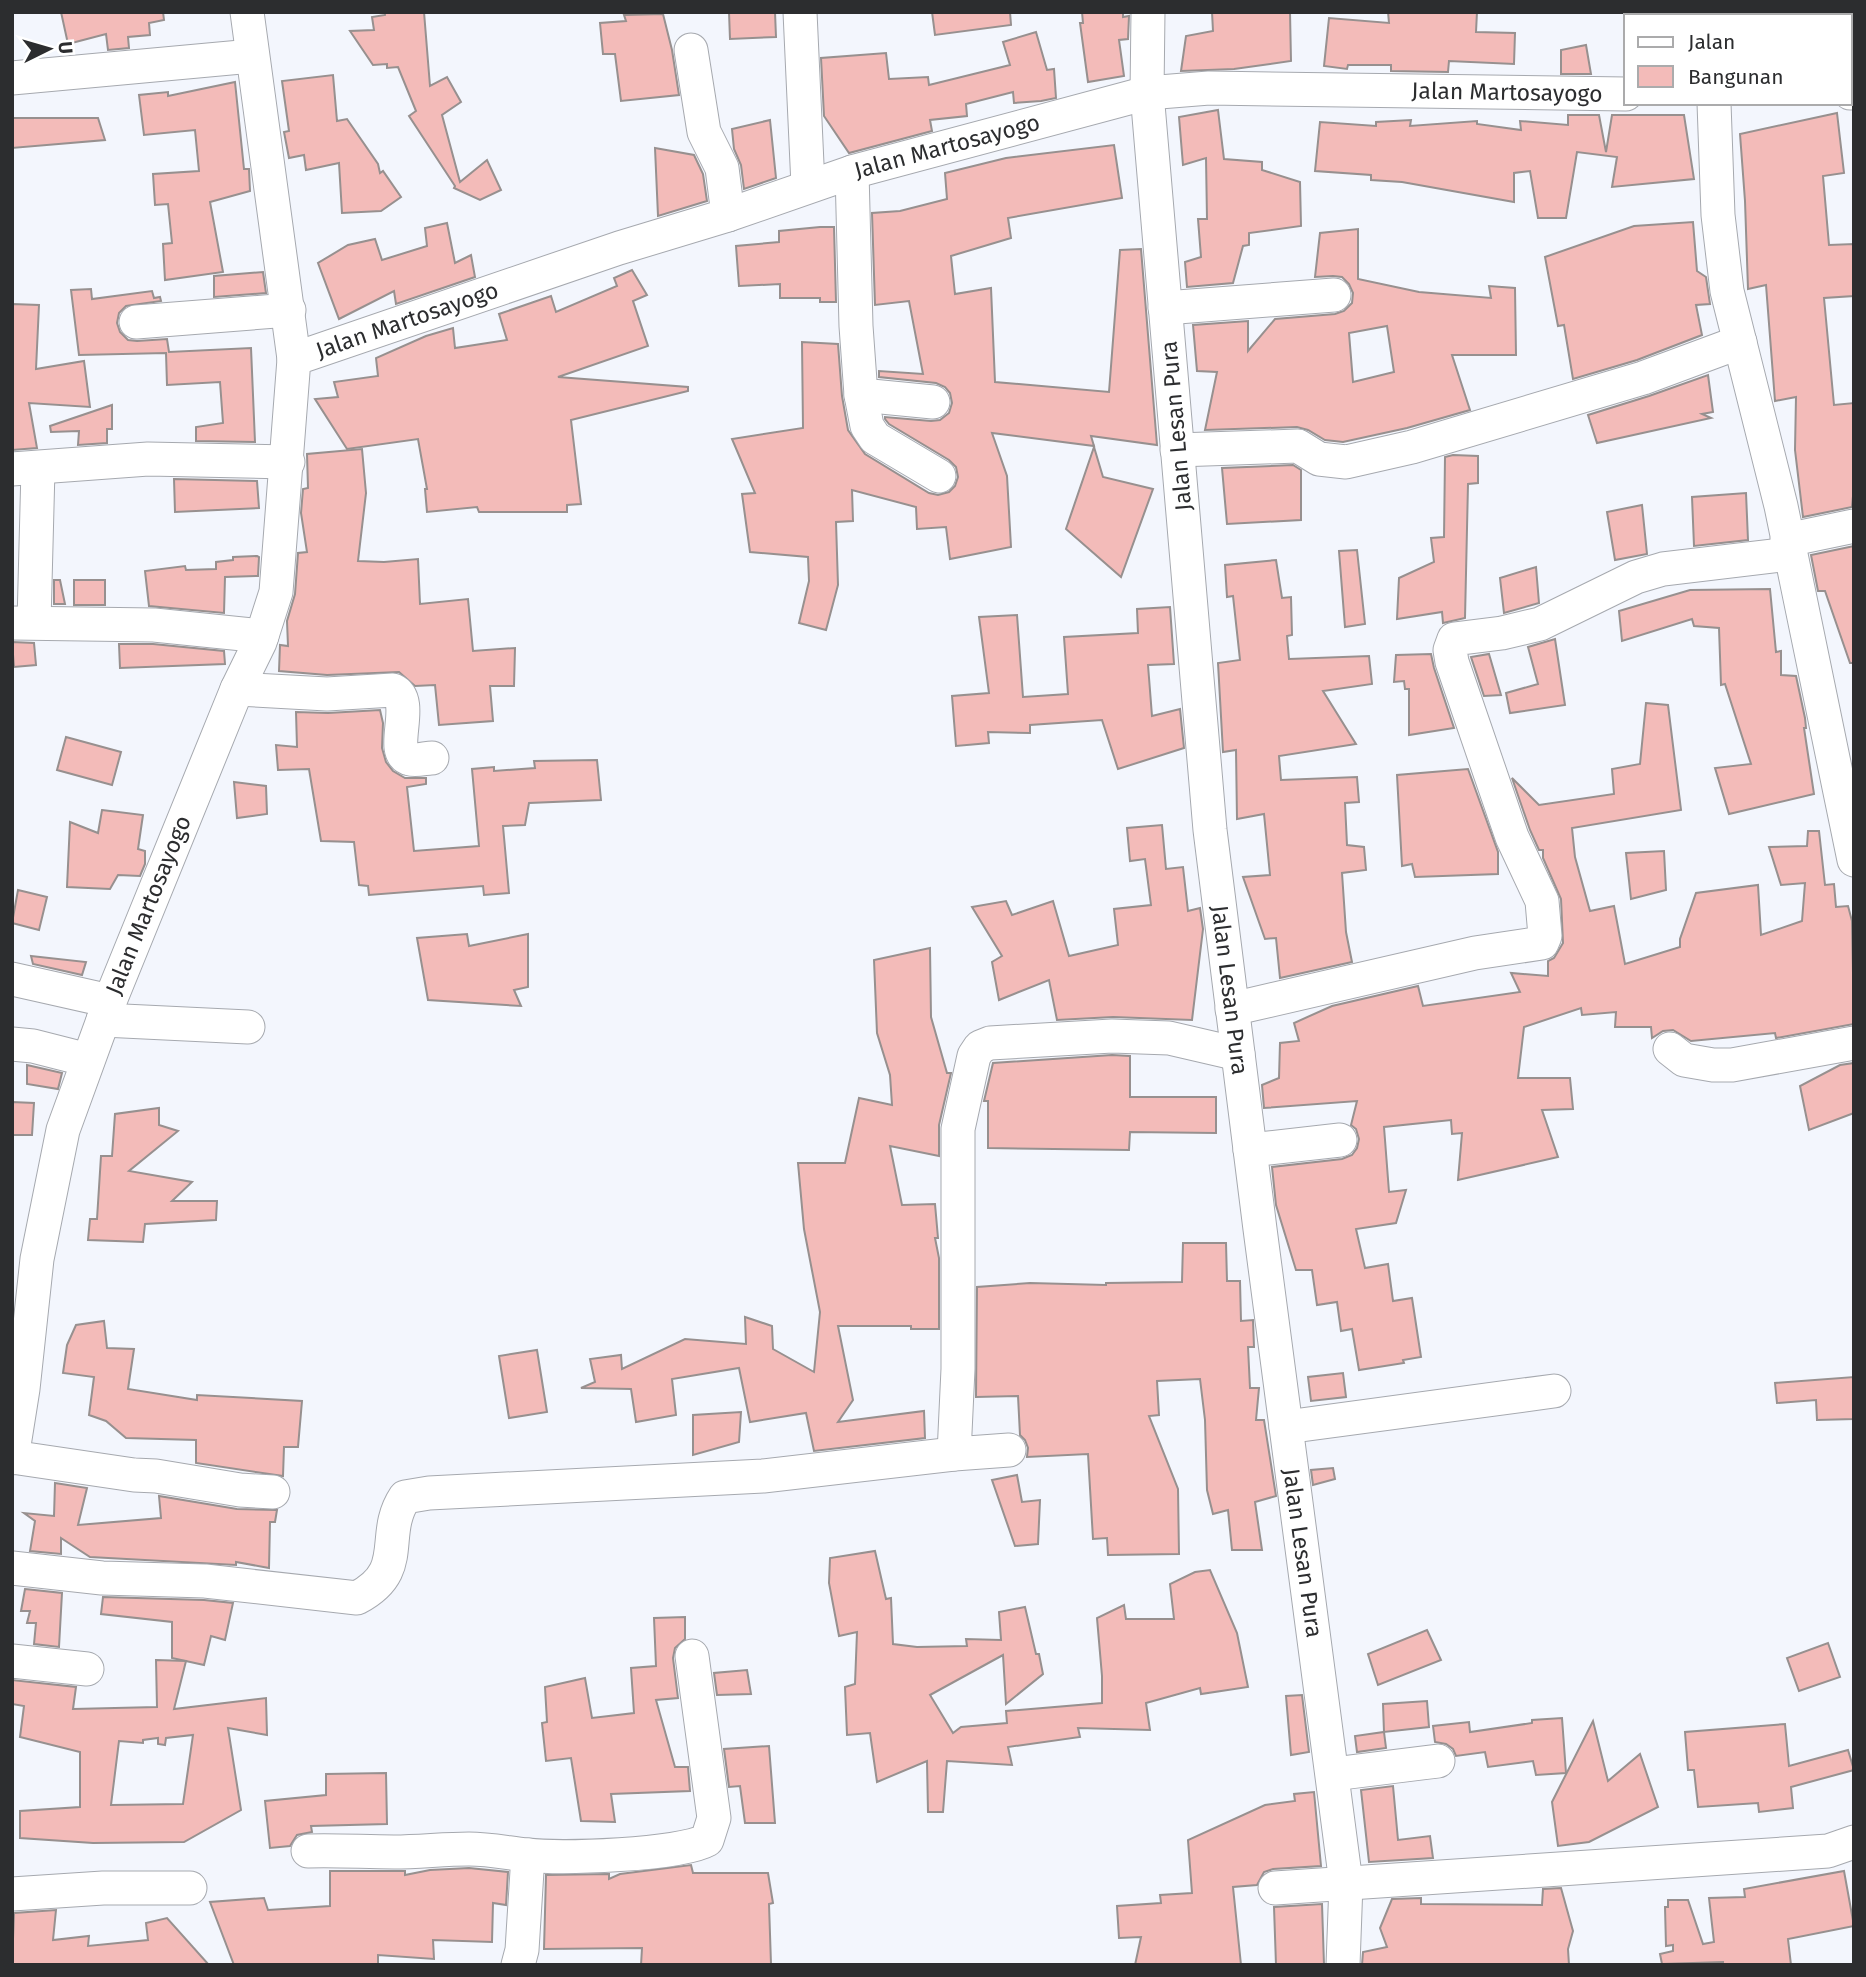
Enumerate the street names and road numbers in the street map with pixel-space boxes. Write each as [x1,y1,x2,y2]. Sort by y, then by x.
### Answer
street label: Jalan Martosayogo [1411,76,1603,108]
street label: Jalan Martosayogo [851,108,1043,184]
street label: Jalan Martosayogo [312,276,502,364]
street label: Jalan Lesan Pura [1155,340,1197,512]
street label: Jalan Martosayogo [99,811,197,999]
street label: Jalan Lesan Pura [1206,904,1254,1076]
street label: Jalan Lesan Pura [1277,1467,1329,1639]

